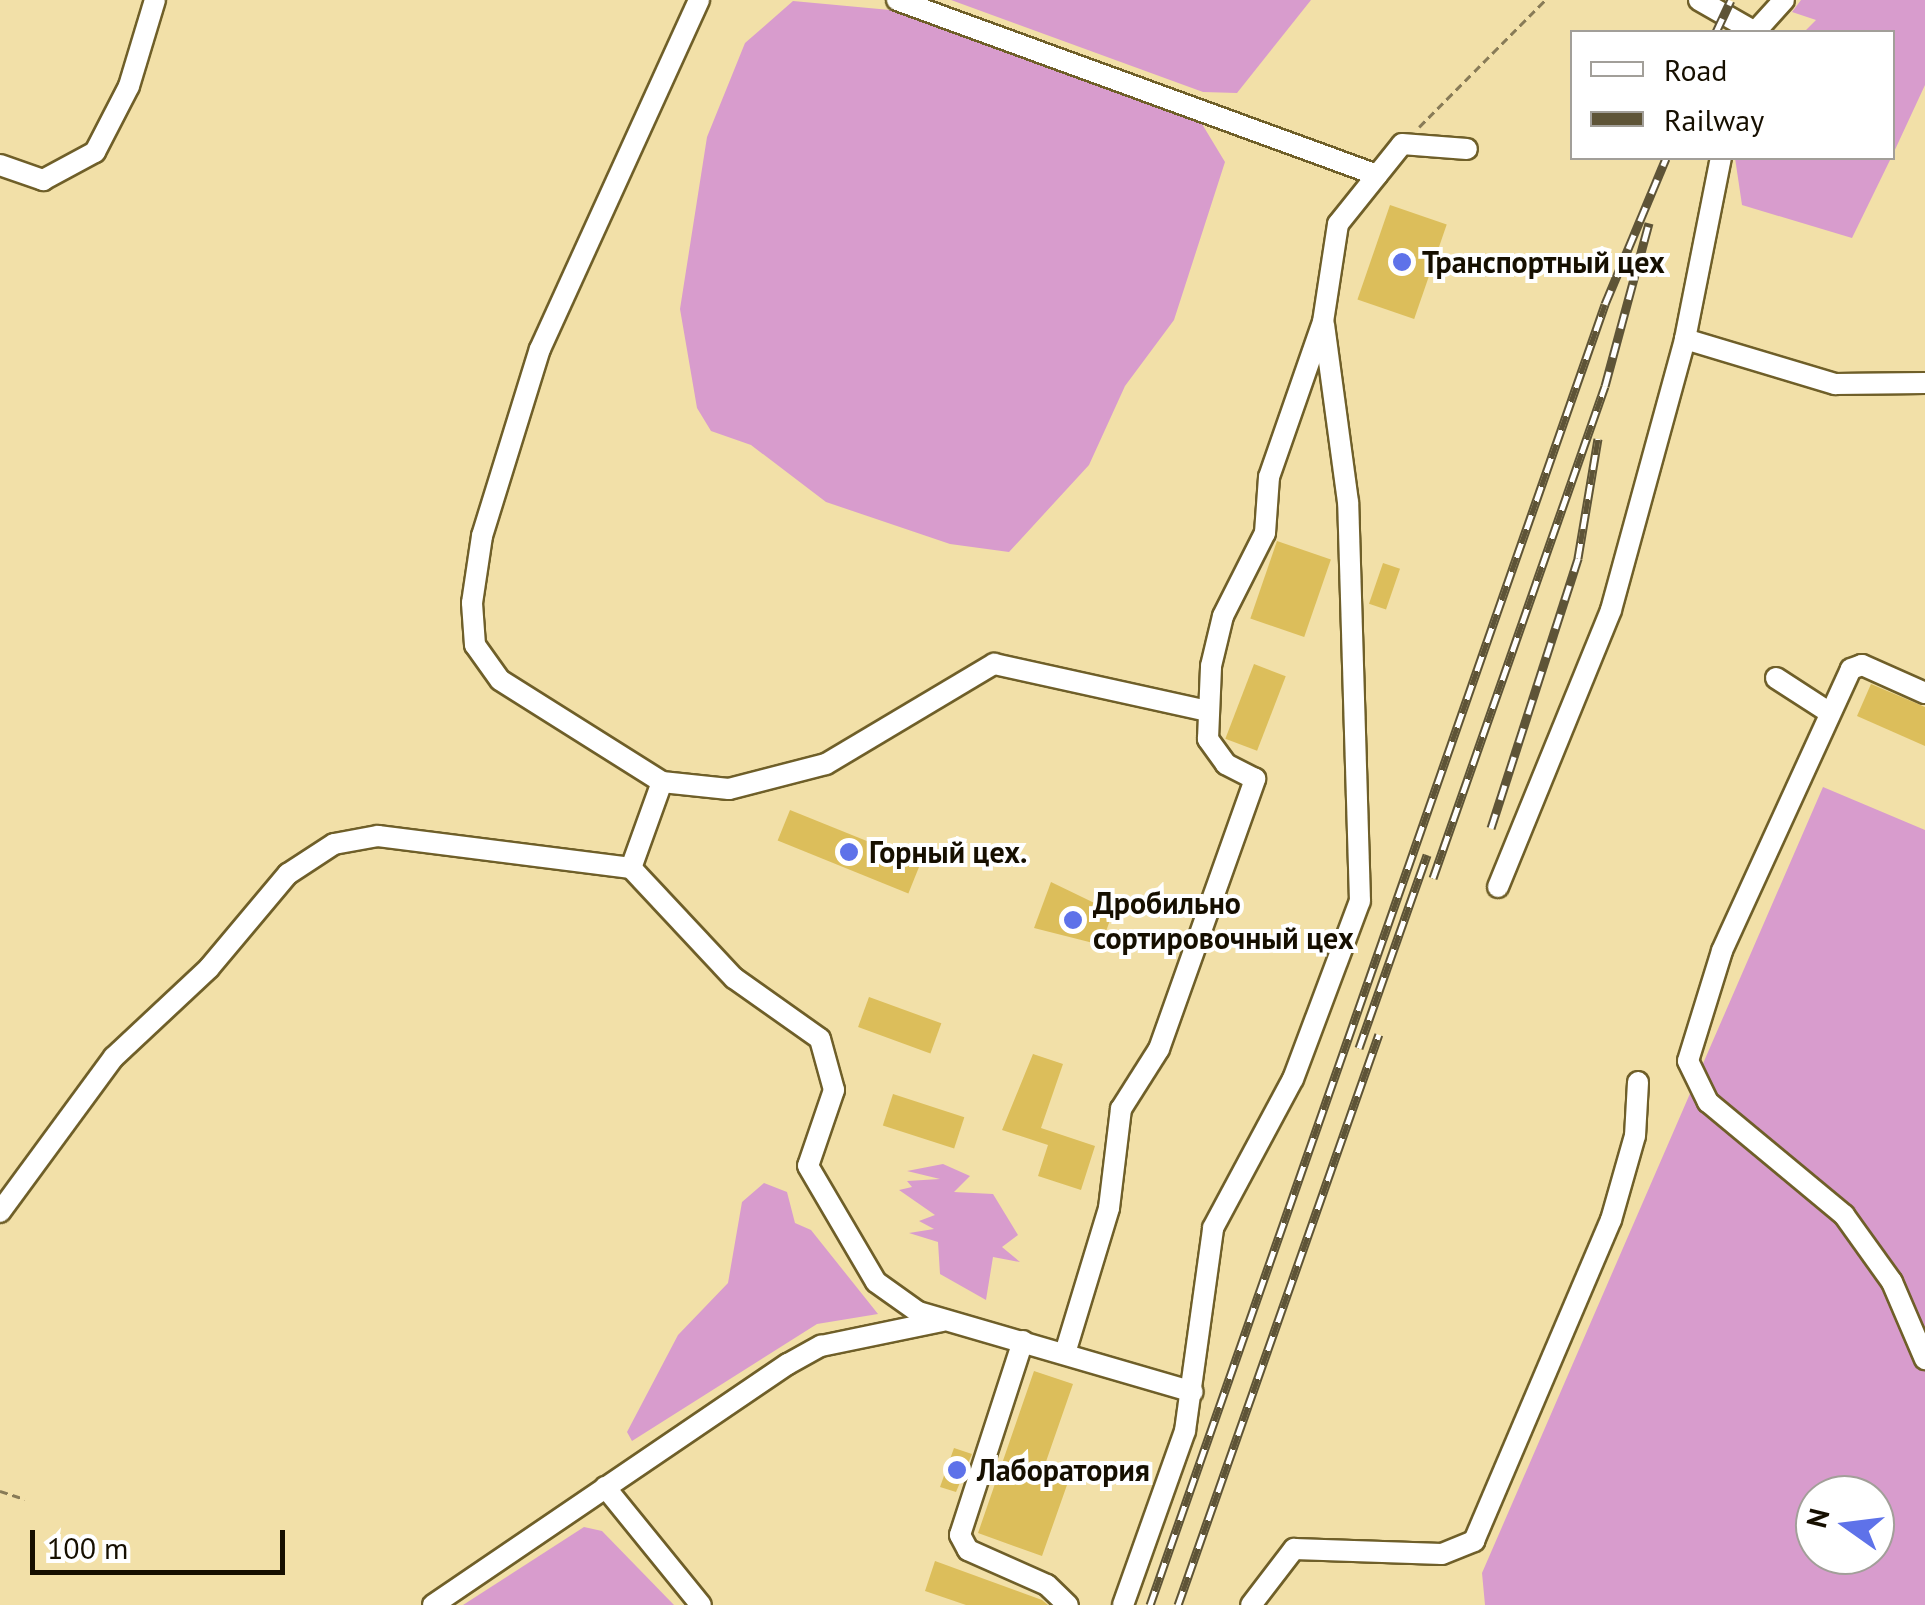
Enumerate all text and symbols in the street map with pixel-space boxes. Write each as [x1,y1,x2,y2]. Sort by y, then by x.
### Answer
legend [1570,30,1895,160]
text: Road [1664,50,1728,89]
text: Railway [1664,100,1764,139]
place label: Транспортный цех [1422,244,1665,280]
marker: Транспортный цех [1391,251,1413,273]
place label: Горный цех. [869,834,1027,870]
marker: Горный цех. [838,841,860,863]
place label: Дробильно сортировочный цех [1093,885,1354,956]
marker: Дробильно сортировочный цех [1062,909,1084,931]
place label: Лаборатория [977,1452,1150,1488]
marker: Лаборатория [946,1459,968,1481]
north arrow [1795,1475,1895,1575]
text: N [1797,1505,1838,1532]
scale bar [35,1510,290,1572]
text: 100 m [47,1528,128,1567]

